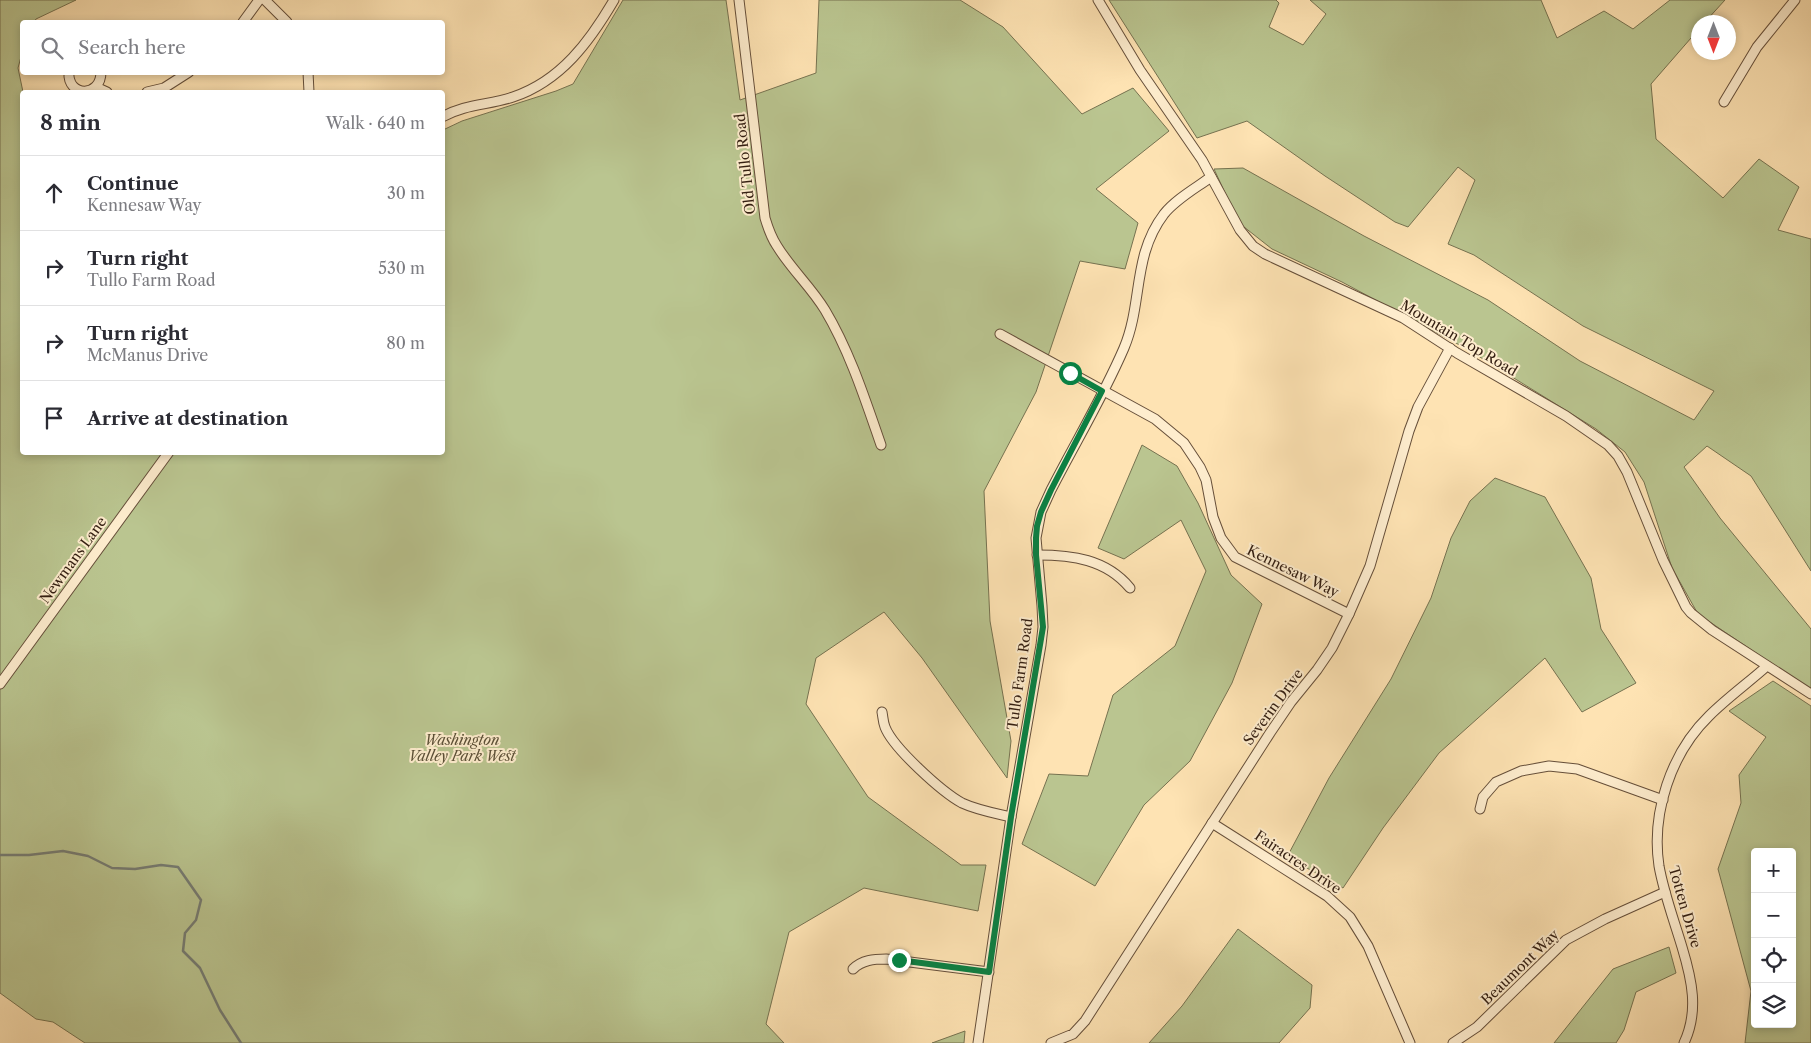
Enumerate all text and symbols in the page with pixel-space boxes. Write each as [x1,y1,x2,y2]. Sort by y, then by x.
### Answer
north arrow [1691,15,1736,60]
search box [20,20,445,75]
icon: search [38,34,66,62]
text: Search here [78,36,186,59]
text: 8 min [40,110,101,135]
street label: Old Tullo Road [731,112,759,215]
text: Walk · 640 m [326,113,425,133]
text: Continue [87,172,179,195]
icon: ahead [40,179,68,207]
text: 30 m [387,183,425,203]
text: Kennesaw Way [87,195,201,215]
text: Turn right [87,247,188,270]
icon: right [40,254,68,282]
text: 530 m [378,258,425,278]
text: Tullo Farm Road [87,270,216,290]
street label: Mountain Top Road [1397,296,1521,380]
text: Turn right [87,322,188,345]
icon: right [40,329,68,357]
text: 80 m [386,333,425,353]
text: McManus Drive [87,345,208,365]
route start [1059,362,1082,385]
icon: arrive [40,404,68,432]
text: Arrive at destination [87,407,288,430]
street label: Newmans Lane [36,513,111,607]
street label: Kennesaw Way [1244,541,1342,601]
street label: Tullo Farm Road [1003,617,1037,731]
street label: Severin Drive [1239,665,1307,749]
park label: Washington Valley Park West [409,731,517,765]
street label: Fairacres Drive [1251,826,1345,898]
map controls [1751,848,1796,1028]
button: + [1751,848,1796,893]
street label: Totten Drive [1665,864,1705,950]
button: − [1751,893,1796,938]
street label: Beaumont Way [1477,925,1563,1009]
button: locate [1751,938,1796,983]
route end [888,949,911,972]
button: layers [1751,983,1796,1028]

